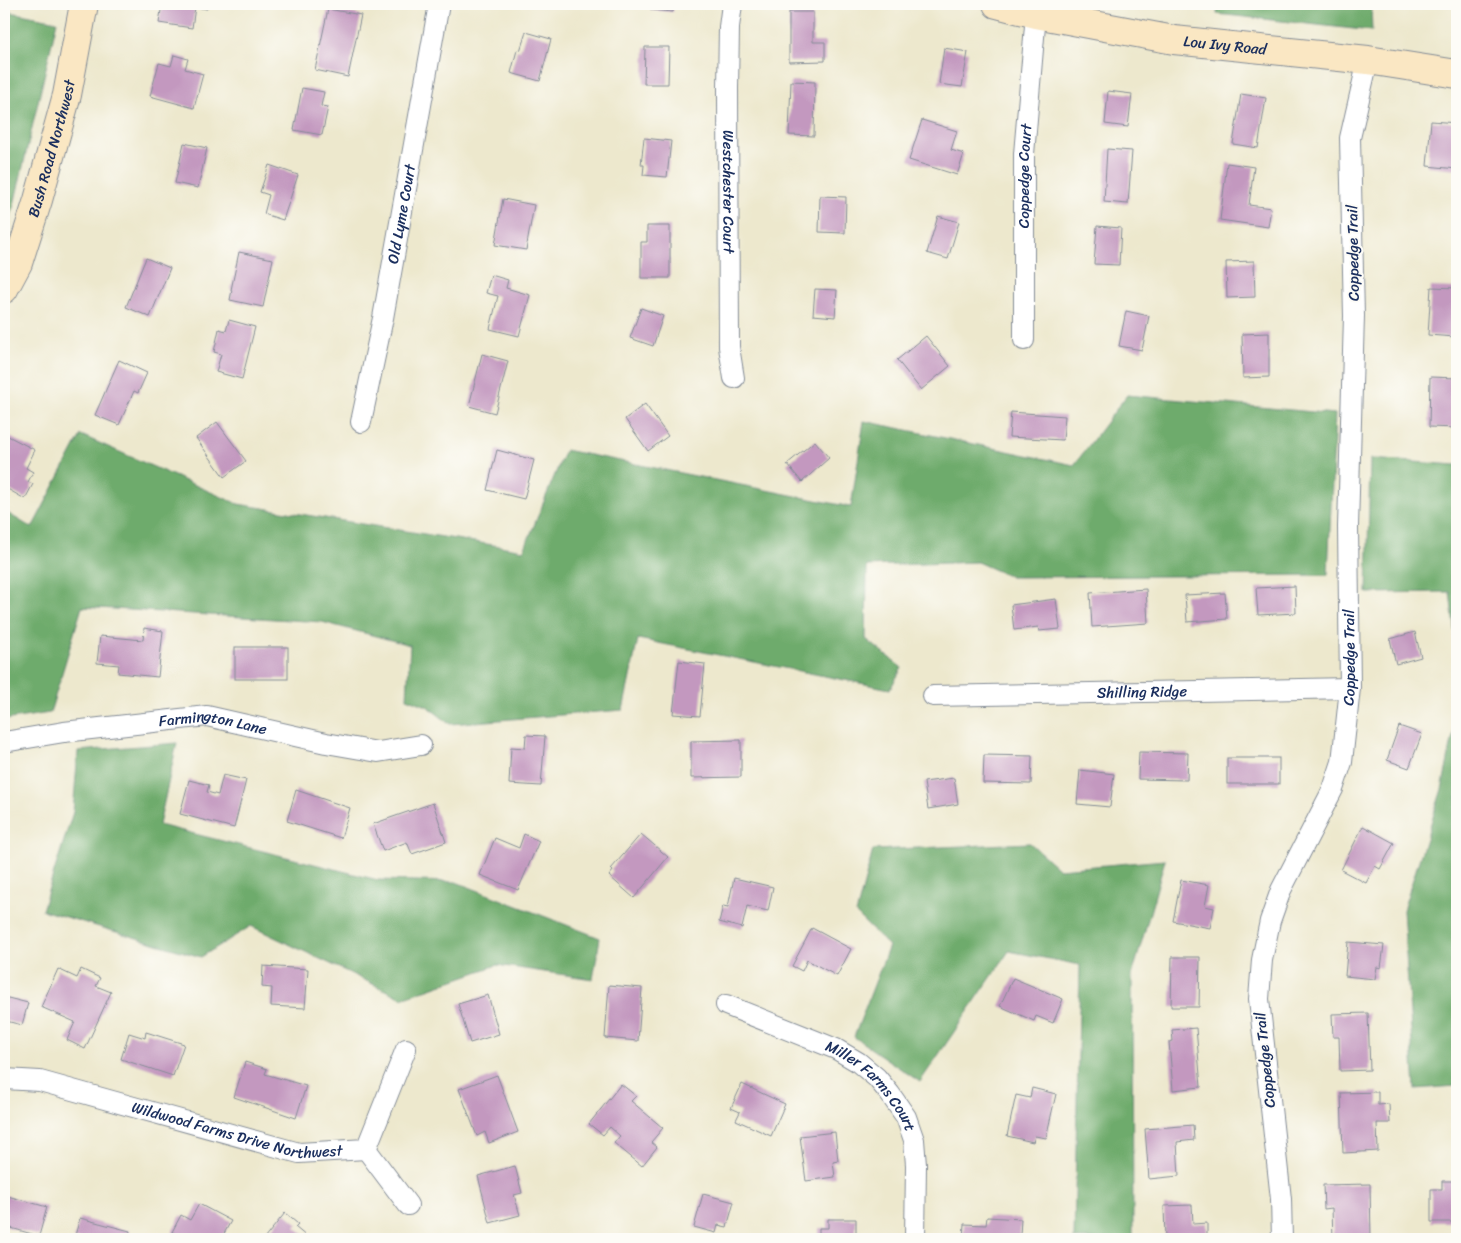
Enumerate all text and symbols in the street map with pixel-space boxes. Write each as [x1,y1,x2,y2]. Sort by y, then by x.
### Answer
street label: Lou Ivy Road [1182,28,1269,63]
street label: Bush Road Northwest [20,76,83,221]
street label: Coppedge Court [1011,122,1040,228]
street label: Westchester Court [715,130,742,254]
street label: Old Lyme Court [380,161,423,266]
street label: Coppedge Trail [1339,204,1367,301]
street label: Coppedge Trail [1335,609,1363,707]
street label: Shilling Ridge [1097,678,1188,706]
street label: Farmington Lane [157,702,270,742]
street label: Coppedge Trail [1247,1010,1283,1109]
street label: Miller Farms Court [821,1033,923,1135]
street label: Wildwood Farms Drive Northwest [129,1094,344,1166]

